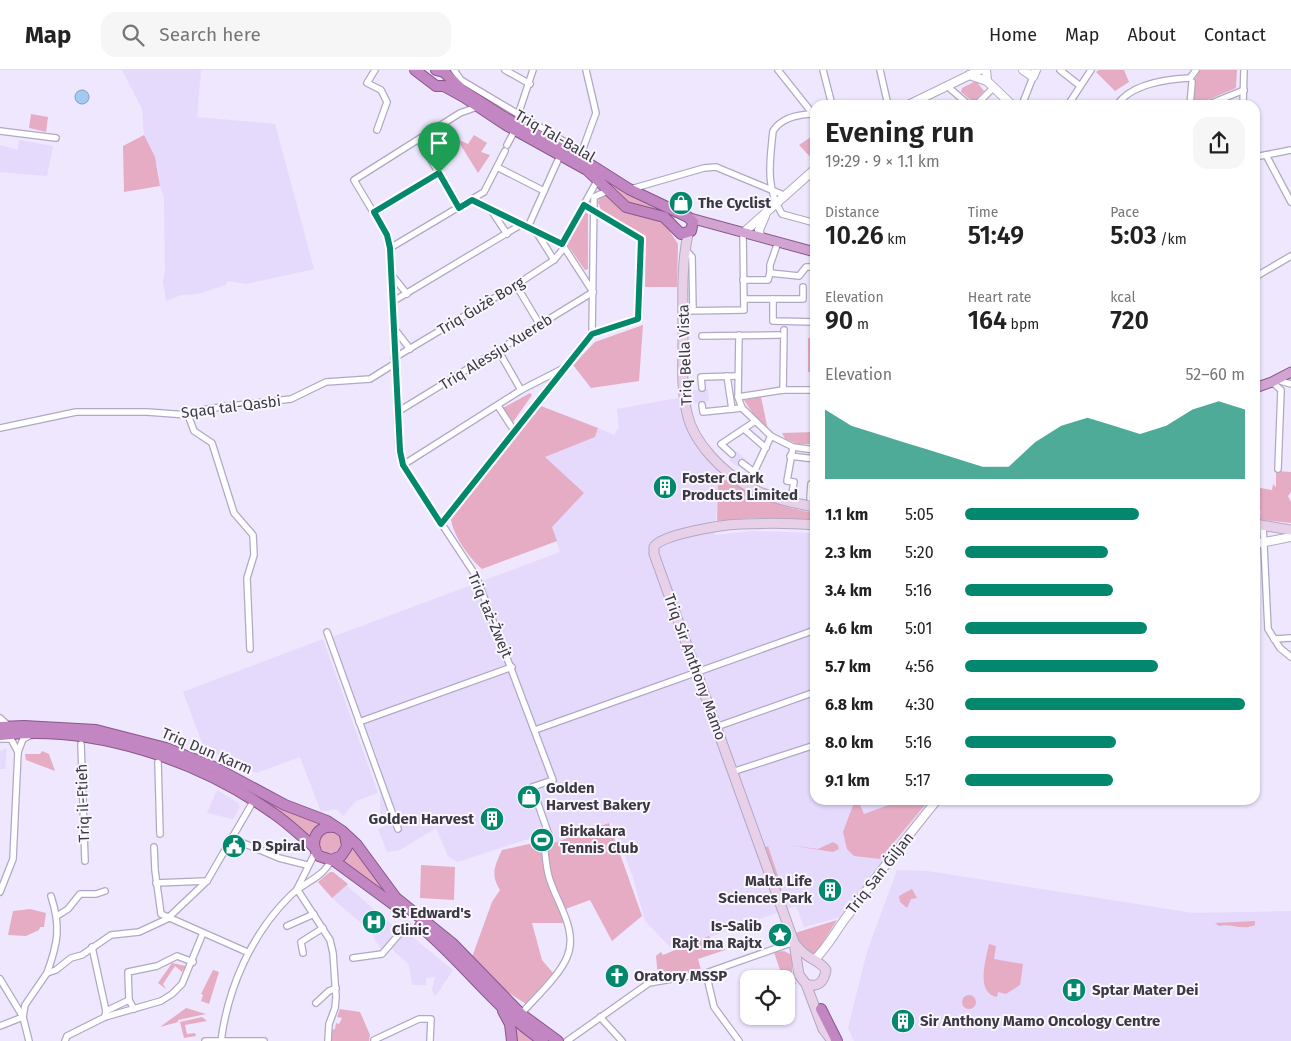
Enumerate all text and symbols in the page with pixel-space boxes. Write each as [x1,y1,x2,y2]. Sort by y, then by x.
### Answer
search box [101,12,451,57]
text: Map [25,21,71,49]
icon: search [119,21,147,49]
text: Search here [159,23,261,46]
text: Home [989,24,1037,46]
text: Map [1065,24,1099,46]
text: About [1127,24,1176,46]
text: Contact [1204,24,1266,46]
street label: Triq Tal-Balal [512,106,599,166]
text: Evening run [825,116,974,149]
button: share [1193,117,1245,169]
pin [418,122,460,173]
icon: arrive [425,129,453,157]
text: 19:29 · 9 × 1.1 km [825,152,940,171]
shop icon: The Cyclist [668,190,694,216]
place label: The Cyclist [698,194,771,212]
text: Distance [825,204,879,221]
text: Time [968,204,998,221]
text: Pace [1110,204,1139,221]
text: 10.26 [825,221,884,251]
text: 51:49 [968,221,1024,251]
text: 5:03 [1110,221,1157,251]
text: km [884,231,906,248]
text: /km [1157,231,1187,248]
street label: Triq Ġużè Borg [434,273,528,339]
text: Elevation [825,289,884,306]
text: Heart rate [968,289,1031,306]
text: kcal [1110,289,1136,306]
street label: Triq Bella Vista [674,304,696,406]
text: 90 [825,306,853,336]
text: 164 [968,306,1007,336]
text: 720 [1110,306,1149,336]
street label: Triq Alessju Xuereb [436,310,556,394]
text: m [853,316,869,333]
text: bpm [1007,316,1039,333]
text: Elevation [825,365,892,384]
text: 52–60 m [1186,365,1245,384]
street label: Sqaq tal-Qasbi [180,392,282,422]
place label: Foster Clark Products Limited [682,469,798,504]
building icon: Foster Clark Products Limited [652,474,678,500]
text: 1.1 km [825,505,868,524]
text: 5:05 [905,505,934,524]
text: 2.3 km [825,543,872,562]
text: 5:20 [905,543,934,562]
street label: Triq taż-Żwejt [464,569,516,661]
text: 3.4 km [825,581,872,600]
text: 5:16 [905,581,932,600]
street label: Triq Sir Anthony Mamo [660,591,730,743]
text: 4.6 km [825,619,873,638]
text: 5:01 [905,619,932,638]
text: 5.7 km [825,657,871,676]
text: 4:56 [905,657,934,676]
text: 6.8 km [825,695,873,714]
text: 4:30 [905,695,934,714]
street label: Triq Dun Karm [159,724,255,778]
text: 8.0 km [825,733,873,752]
text: 5:16 [905,733,932,752]
street label: Triq il-Ftieħ [73,763,93,843]
text: 9.1 km [825,771,870,790]
text: 5:17 [905,771,930,790]
place label: Golden Harvest Bakery [546,779,651,814]
shop icon: Golden Harvest Bakery [516,784,542,810]
building icon: Golden Harvest [479,806,505,832]
place label: Golden Harvest [369,810,474,828]
place label: Birkakara Tennis Club [560,822,638,857]
sports icon: Birkakara Tennis Club [529,827,555,853]
street label: Triq San Ġiljan [843,829,917,917]
public building icon: D Spiral [221,833,247,859]
place label: D Spiral [252,837,306,855]
place label: Malta Life Sciences Park [718,872,813,907]
building icon: Malta Life Sciences Park [817,877,843,903]
place label: St Edward's Clinic [392,904,471,939]
hospital icon: St Edward's Clinic [361,909,387,935]
place label: Is-Salib Rajt ma Rajtx [672,917,762,952]
place icon: Is-Salib Rajt ma Rajtx [767,922,793,948]
church icon: Oratory MSSP [604,963,630,989]
place label: Oratory MSSP [634,967,727,985]
map controls [740,970,795,1025]
button: locate [740,970,795,1025]
hospital icon: Sptar Mater Dei [1061,977,1087,1003]
place label: Sptar Mater Dei [1092,981,1199,999]
building icon: Sir Anthony Mamo Oncology Centre [890,1008,916,1034]
place label: Sir Anthony Mamo Oncology Centre [920,1012,1160,1030]

